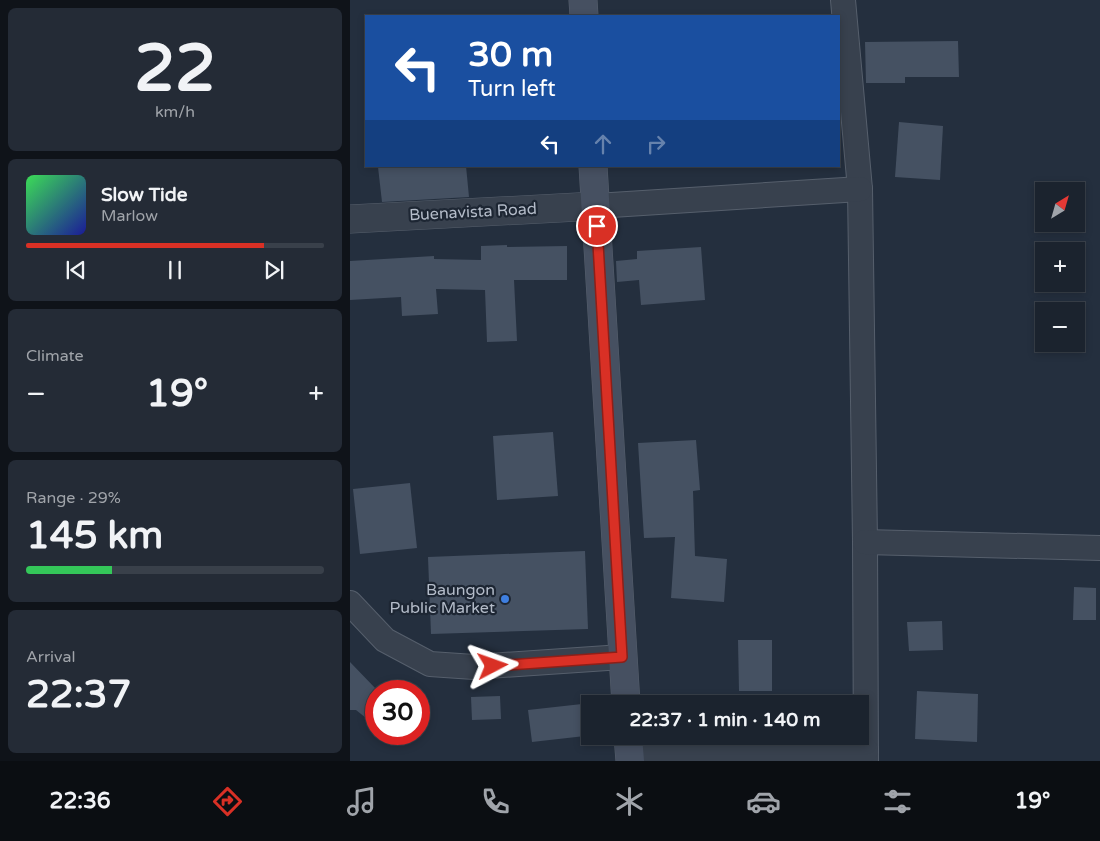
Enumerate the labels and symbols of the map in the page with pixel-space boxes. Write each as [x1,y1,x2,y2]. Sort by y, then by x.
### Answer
north arrow [1035,182,1085,232]
street label: Buenavista Road [409,199,537,225]
pin [576,205,618,247]
place label: Baungon Public Market [390,580,495,618]
marker: Baungon Public Market [499,593,511,605]
position arrow [466,639,518,691]
speed limit sign: 30 [365,680,430,745]

